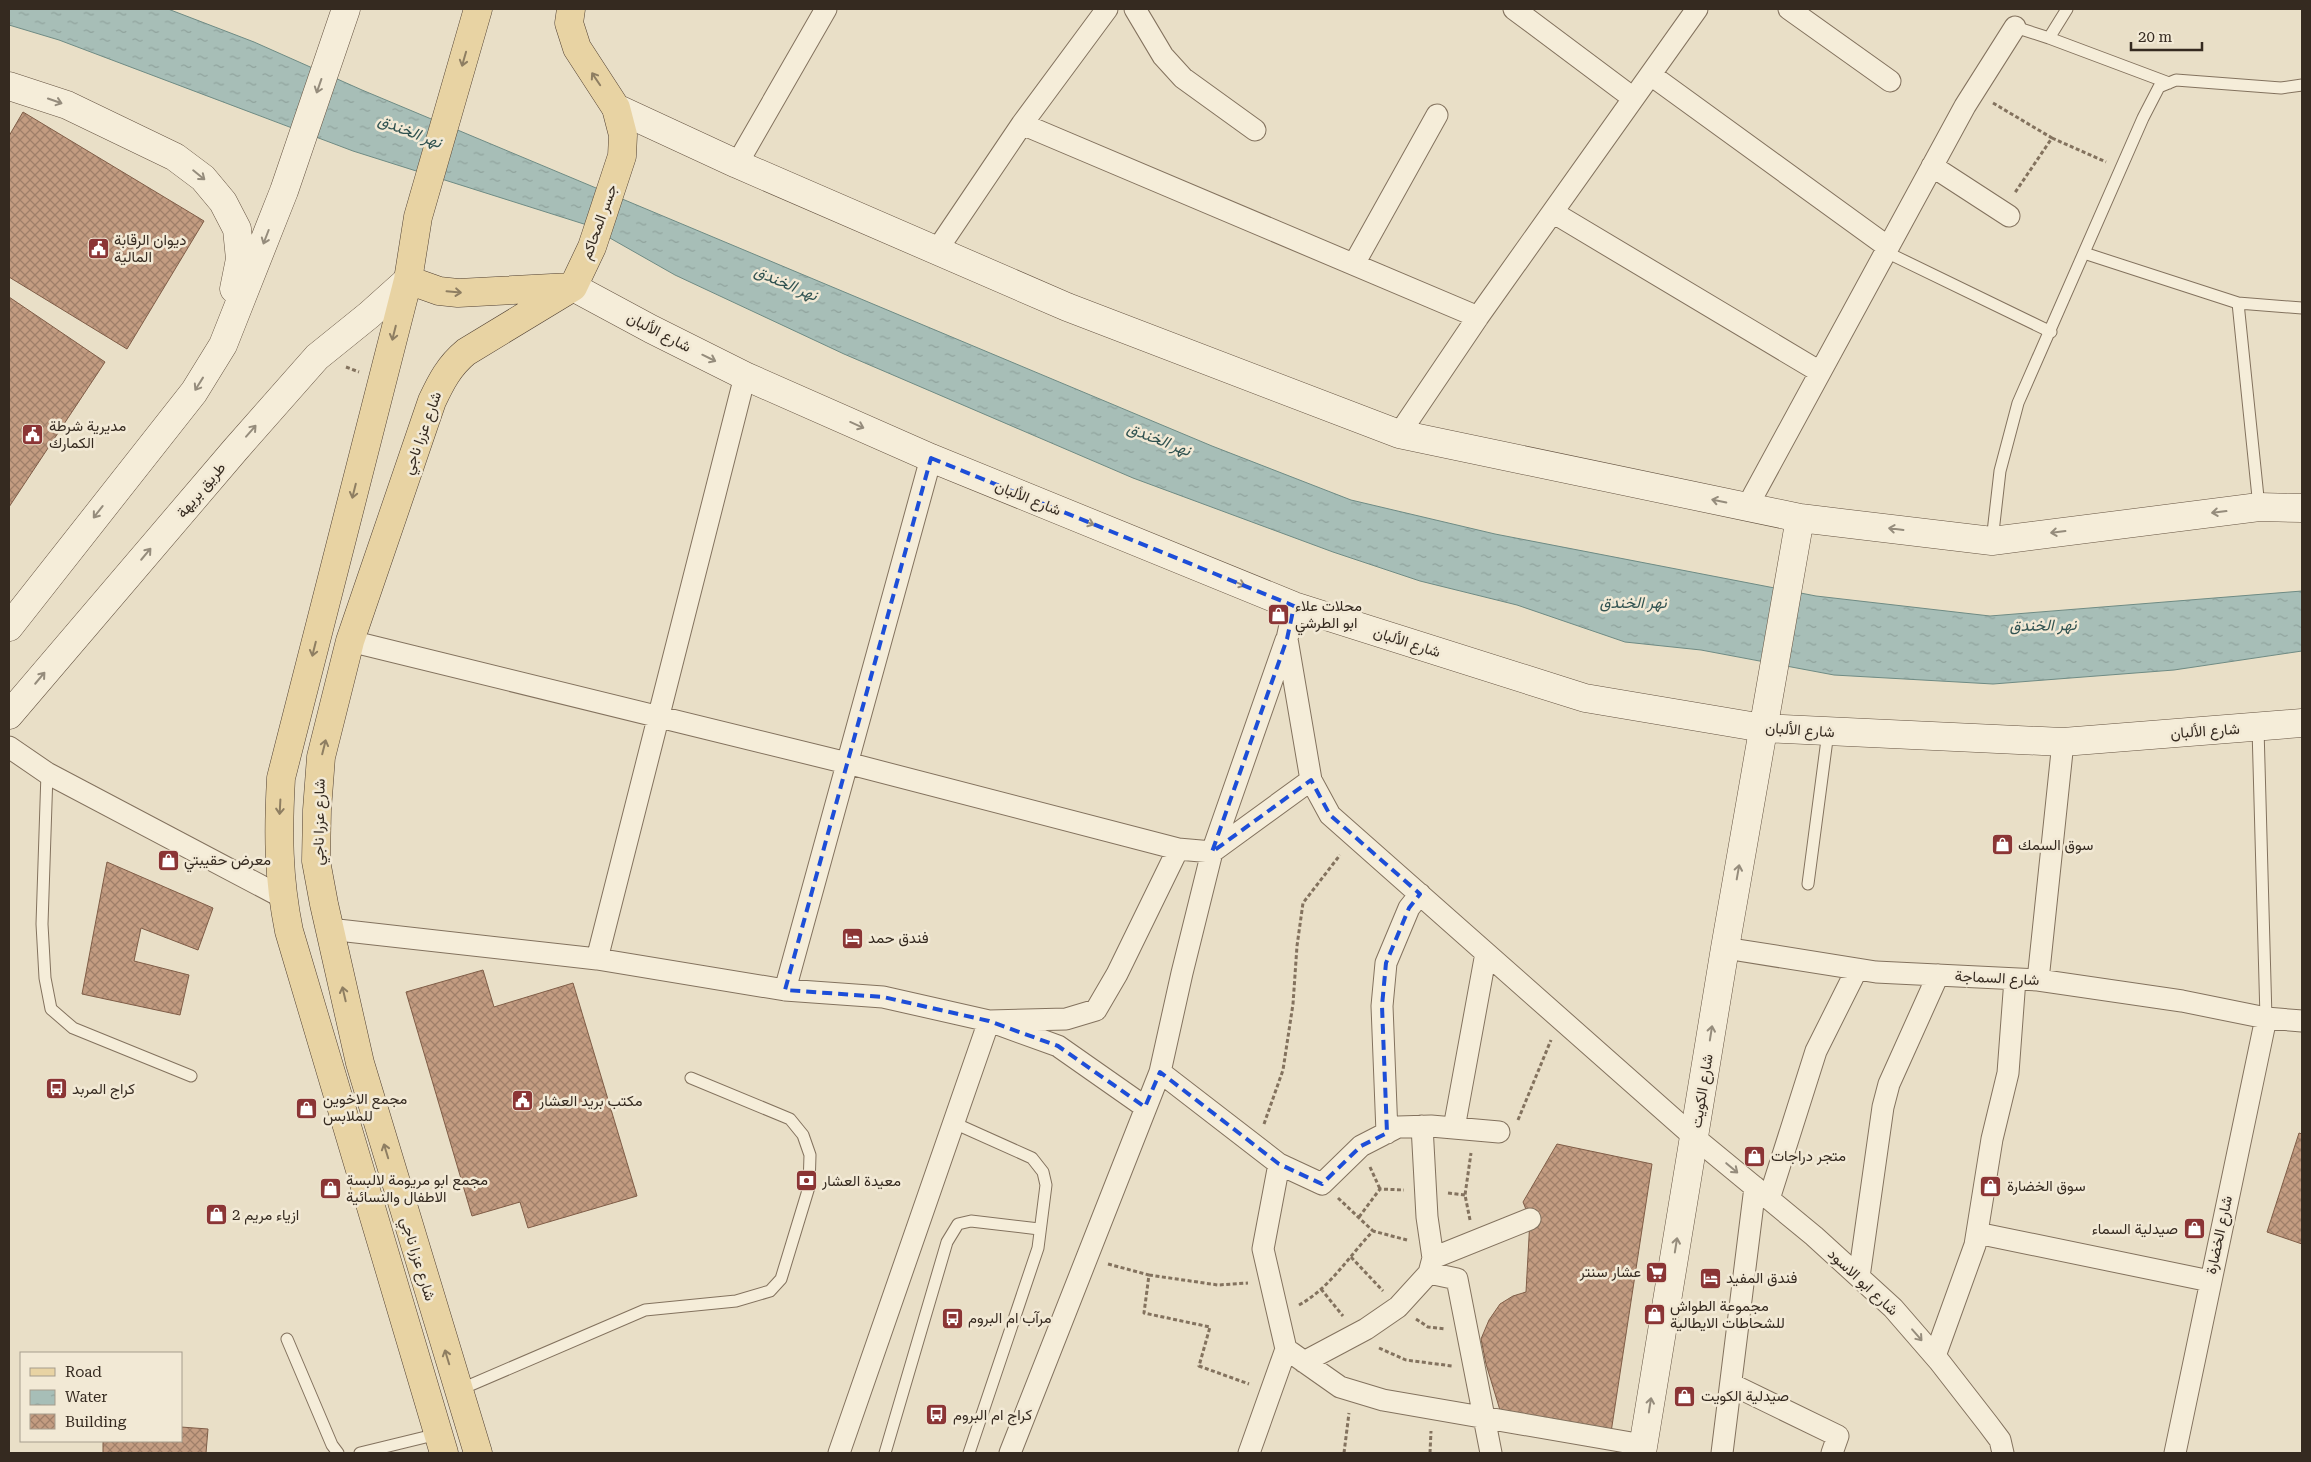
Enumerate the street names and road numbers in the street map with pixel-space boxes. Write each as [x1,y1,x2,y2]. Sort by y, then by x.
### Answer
street label: جسر المحاكم [577,182,622,263]
street label: شارع الألبان [623,308,694,358]
street label: شارع عزرا ناجي [399,389,449,478]
street label: طريق بريهة [173,459,230,522]
street label: شارع الألبان [992,477,1064,521]
street label: شارع الألبان [1371,623,1443,663]
street label: شارع الألبان [1765,719,1835,743]
street label: شارع الألبان [2170,720,2241,744]
street label: شارع عزرا ناجي [309,778,333,866]
street label: شارع السماجة [1954,967,2040,991]
street label: شارع الكويت [1687,1053,1719,1130]
street label: شارع الخضارة [2202,1194,2238,1276]
street label: شارع عزرا ناجي [393,1215,439,1304]
street label: شارع ابو الاسود [1823,1245,1902,1321]

